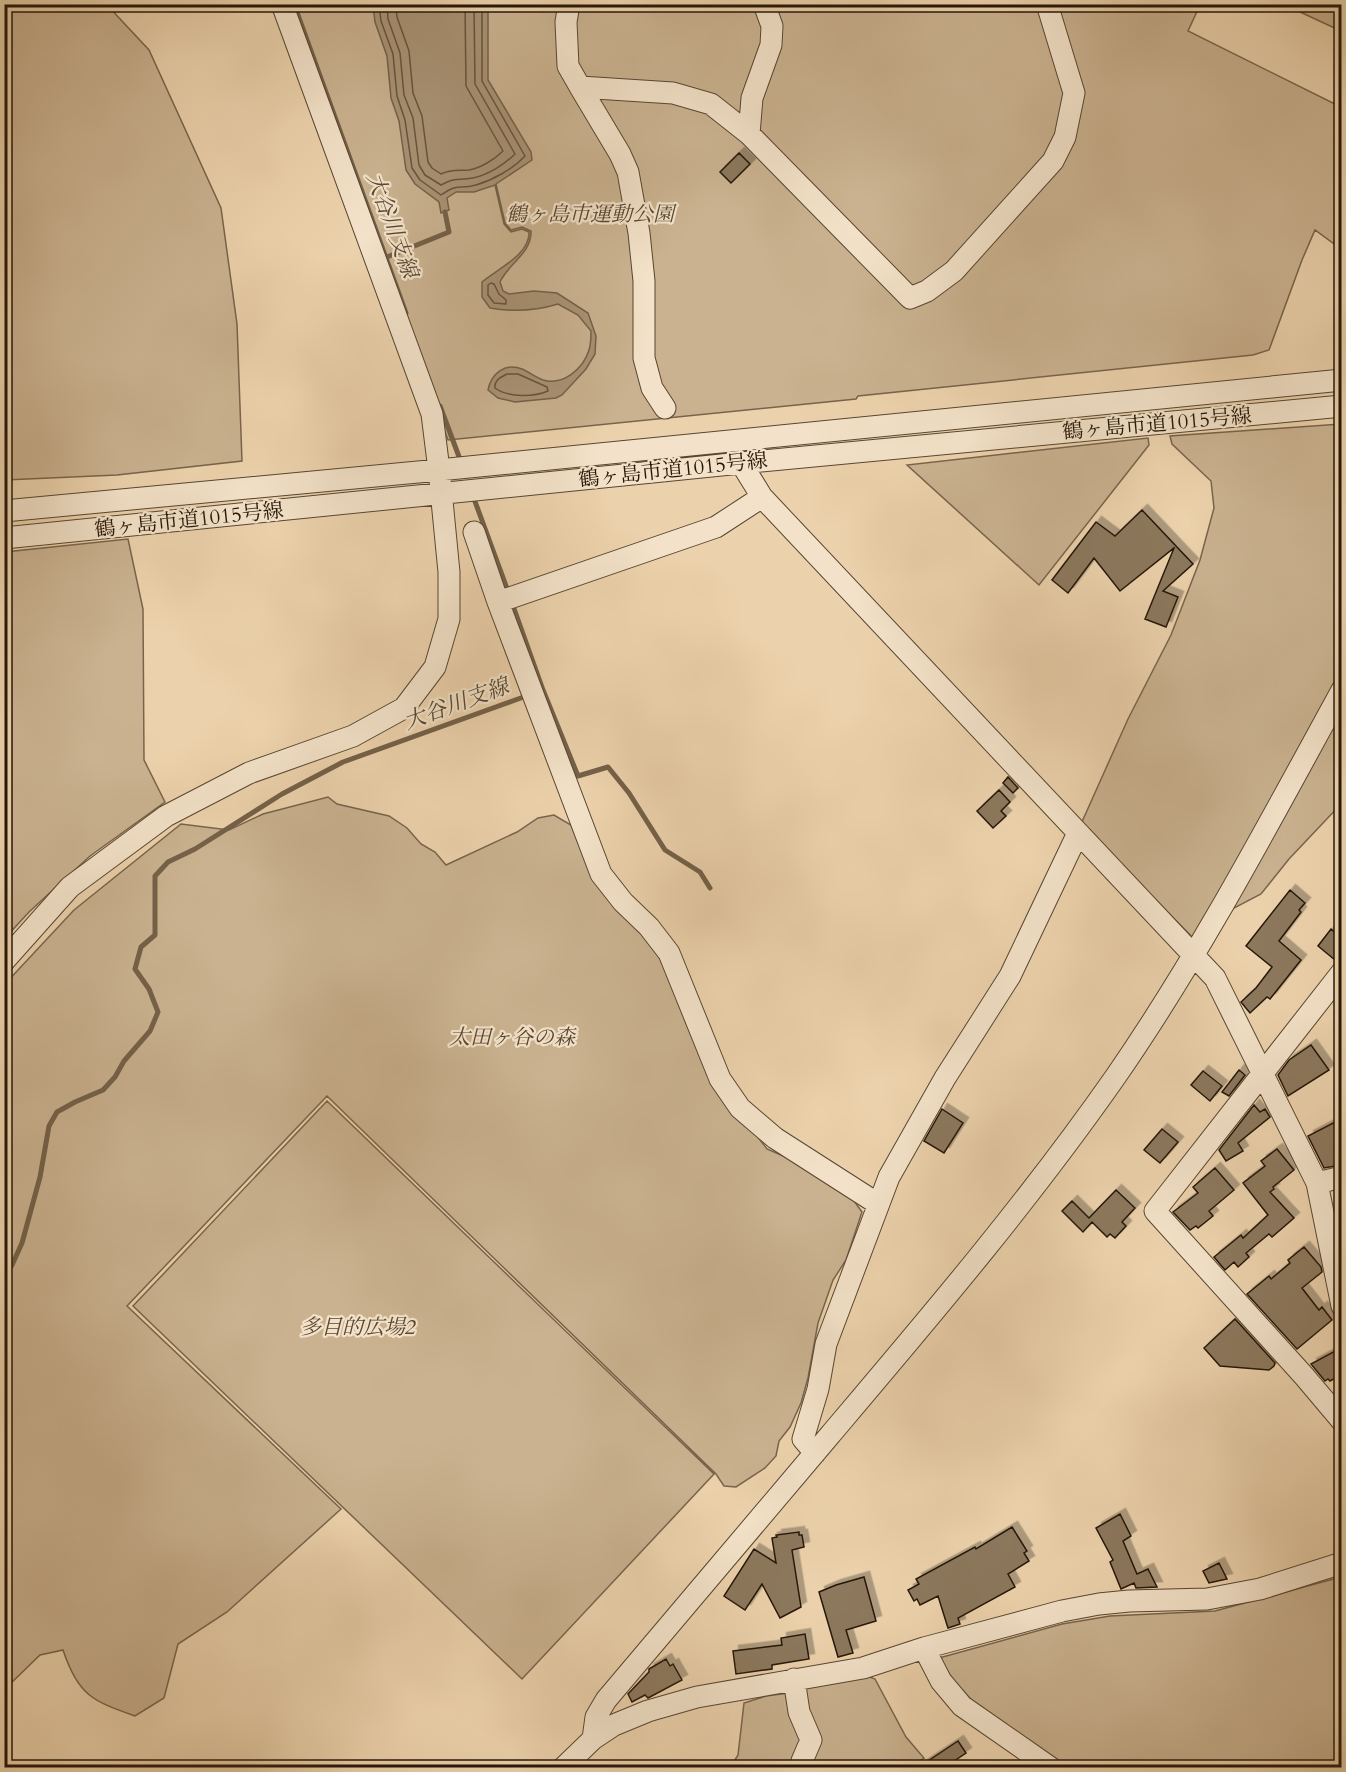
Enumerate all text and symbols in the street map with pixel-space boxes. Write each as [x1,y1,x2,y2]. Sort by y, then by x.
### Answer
water label: 大谷川支線 [359,168,426,285]
park label: 鶴ヶ島市運動公園 [506,200,677,229]
street label: 鶴ヶ島市道1015号線 [1061,401,1253,447]
street label: 鶴ヶ島市道1015号線 [577,446,769,494]
street label: 鶴ヶ島市道1015号線 [93,496,285,544]
water label: 大谷川支線 [399,670,516,737]
park label: 太田ヶ谷の森 [449,1023,577,1052]
park label: 多目的広場2 [300,1313,416,1342]

